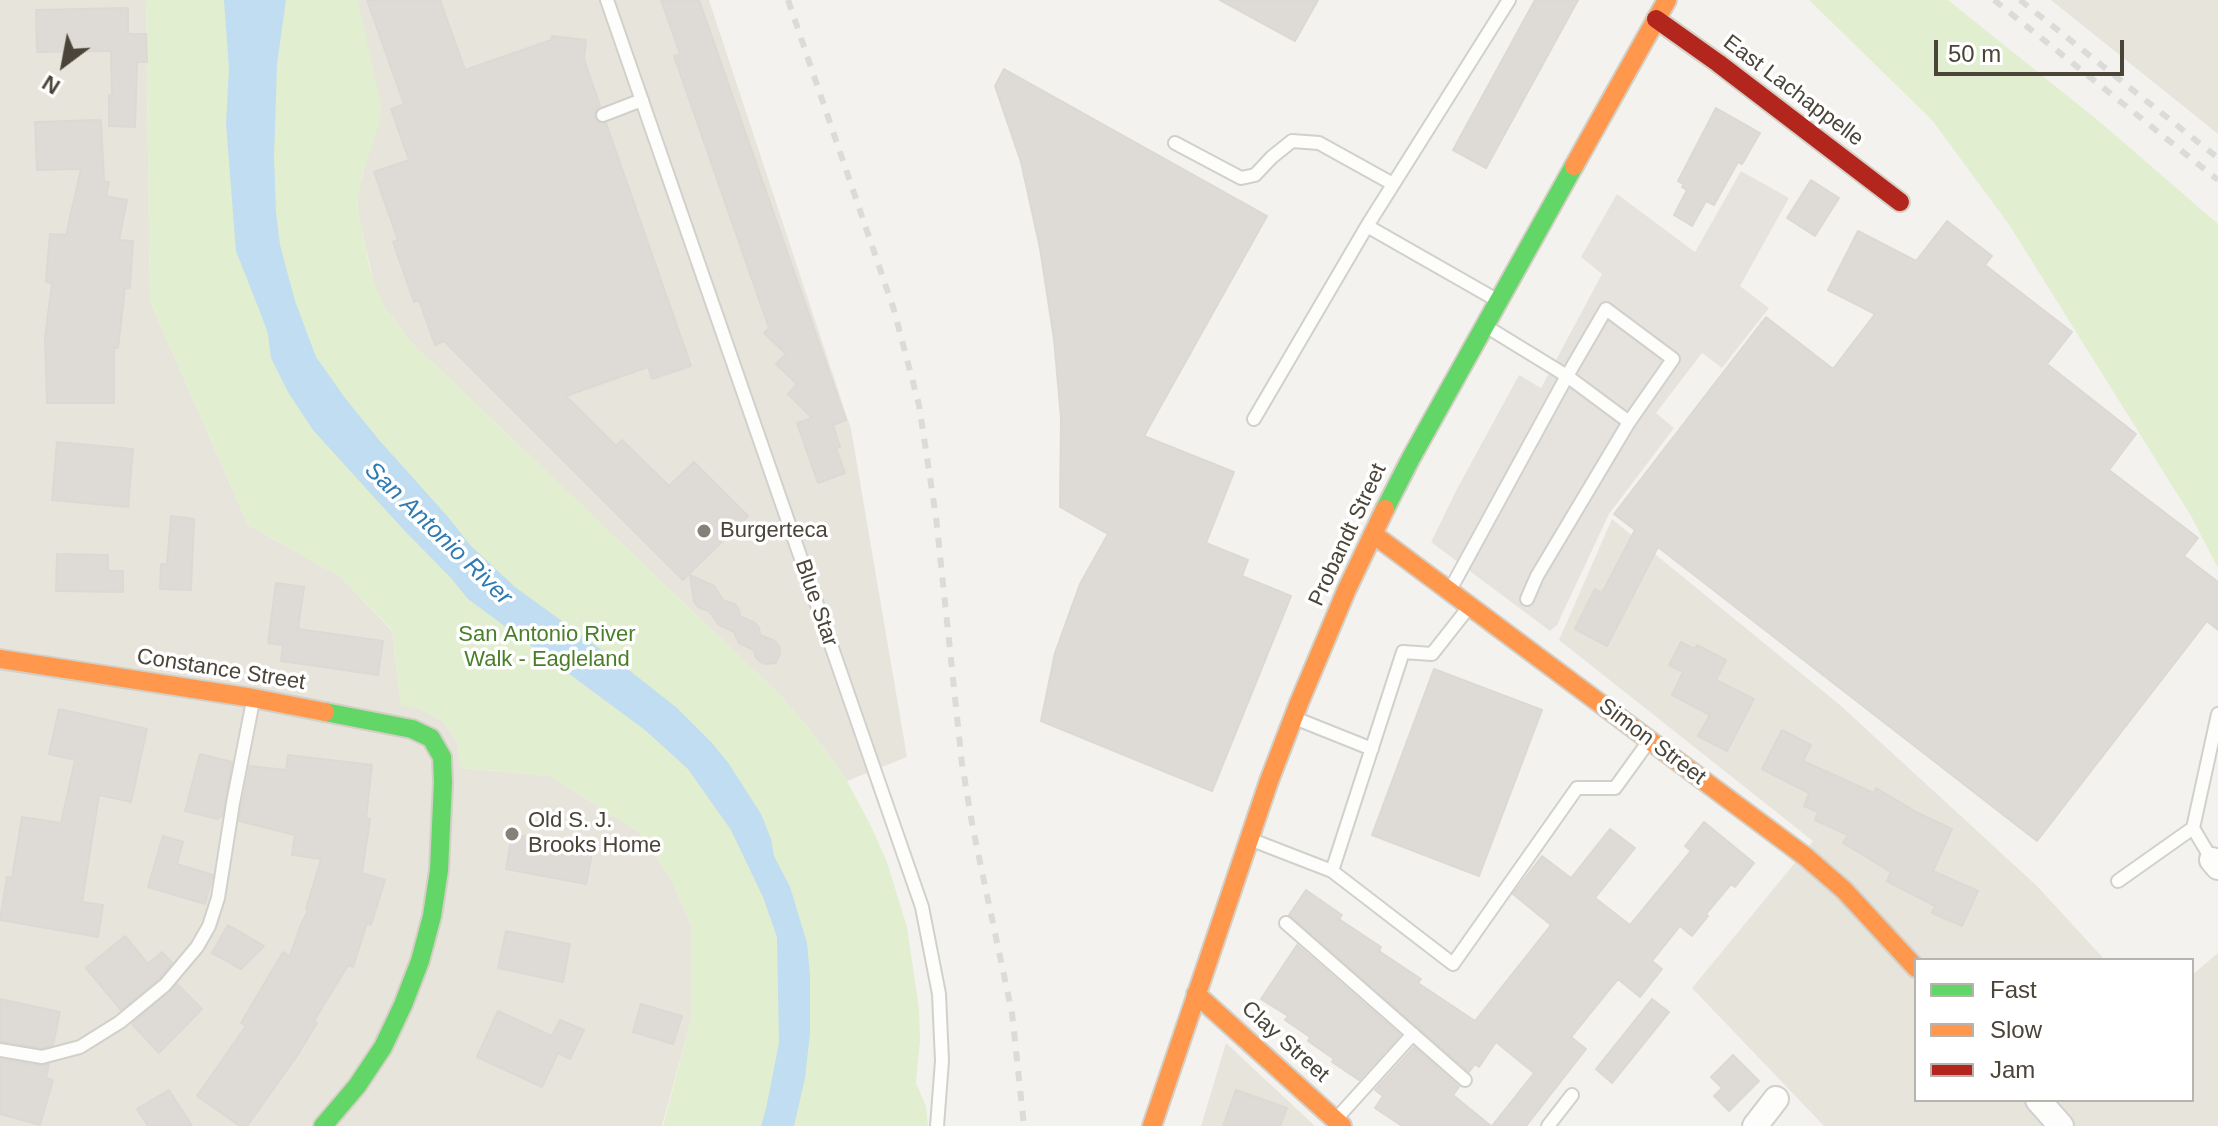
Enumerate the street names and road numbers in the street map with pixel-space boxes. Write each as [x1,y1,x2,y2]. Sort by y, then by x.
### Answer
street label: East Lachappelle [1718,30,1868,152]
street label: Probandt Street [1303,460,1393,610]
street label: Blue Star [789,556,843,650]
street label: Constance Street [135,644,307,696]
street label: Simon Street [1593,693,1711,791]
street label: Clay Street [1236,996,1334,1088]

